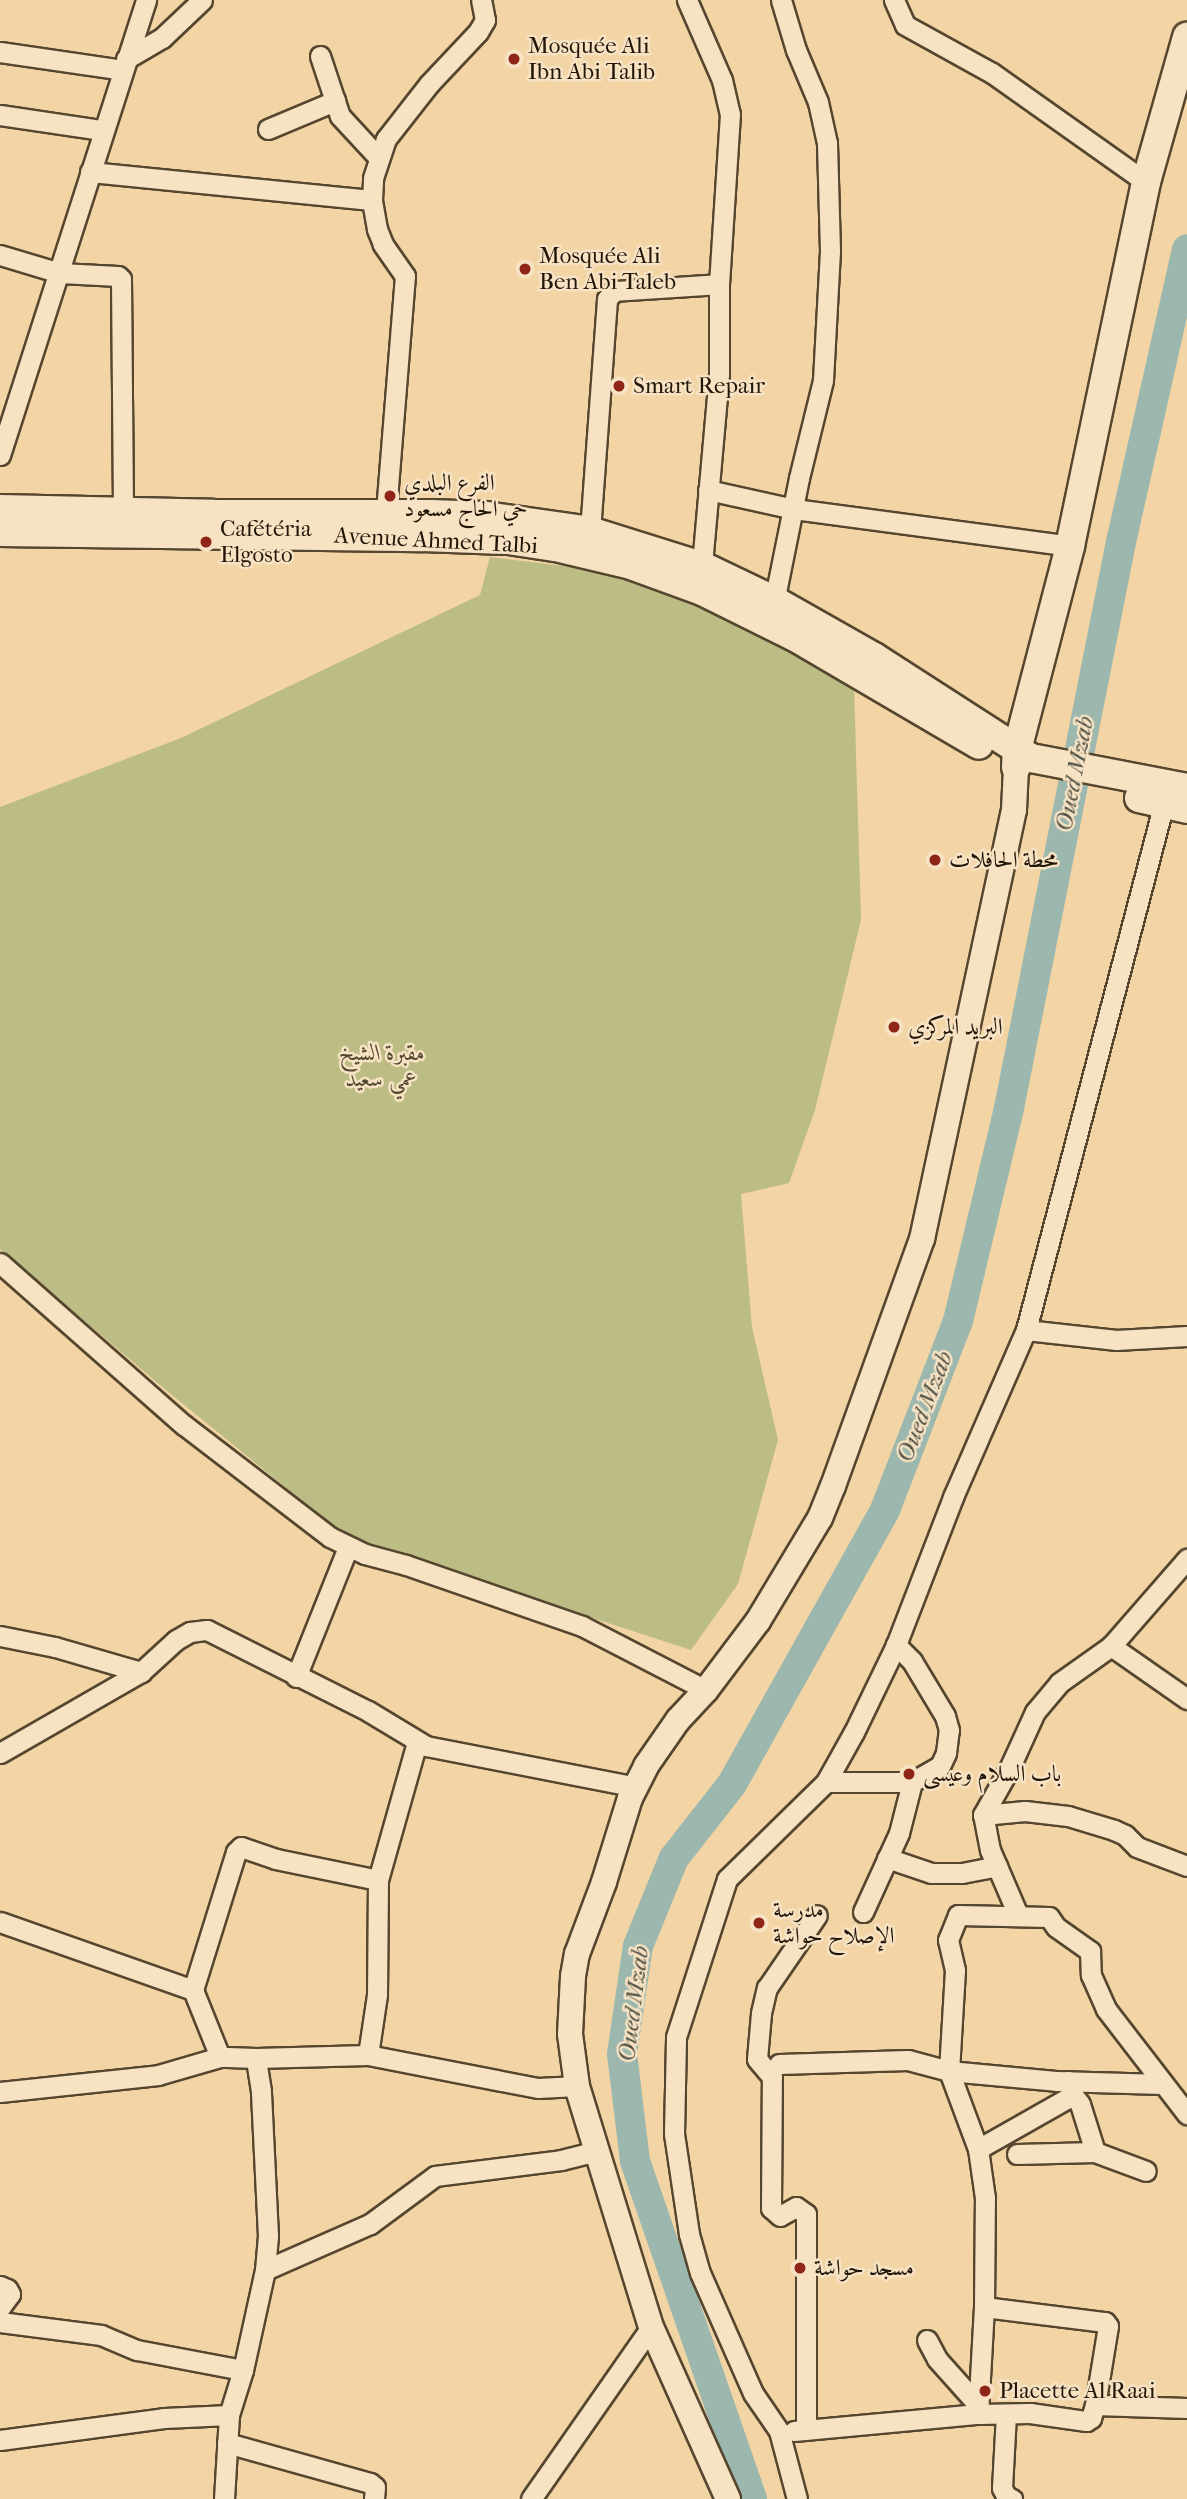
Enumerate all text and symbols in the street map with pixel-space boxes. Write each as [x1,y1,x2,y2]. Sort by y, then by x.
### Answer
place label: Mosquée Ali Ibn Abi Talib [528,32,655,86]
marker: Mosquée Ali Ibn Abi Talib [506,51,522,67]
place label: Mosquée Ali Ben Abi Taleb [539,242,676,296]
marker: Mosquée Ali Ben Abi Taleb [517,261,533,277]
place label: Smart Repair [633,372,765,400]
marker: Smart Repair [611,378,627,394]
place label: الفرع البلدي حي الحاج مسعود [404,469,528,523]
marker: الفرع البلدي حي الحاج مسعود [382,488,398,504]
place label: Cafétéria Elgosto [220,515,312,569]
street label: Avenue Ahmed Talbi [333,522,539,560]
marker: Cafétéria Elgosto [198,534,214,550]
water label: Oued Mzab [1050,714,1100,834]
place label: محطة الحافلات [949,846,1058,874]
marker: محطة الحافلات [927,852,943,868]
place label: البريد المركزي [908,1013,1003,1041]
marker: البريد المركزي [886,1019,902,1035]
park label: مقبرة الشيخ عمي سعيد [339,1039,425,1093]
water label: Oued Mzab [891,1348,959,1466]
place label: باب السلام وعيسى [923,1760,1061,1788]
marker: باب السلام وعيسى [901,1766,917,1782]
place label: مدرسة الإصلاح حواشة [773,1896,895,1950]
marker: مدرسة الإصلاح حواشة [751,1915,767,1931]
water label: Oued Mzab [613,1945,655,2063]
place label: مسجد حواشة [814,2254,914,2282]
marker: مسجد حواشة [792,2260,808,2276]
place label: Placette Al Raai [999,2377,1155,2405]
marker: Placette Al Raai [977,2383,993,2399]

